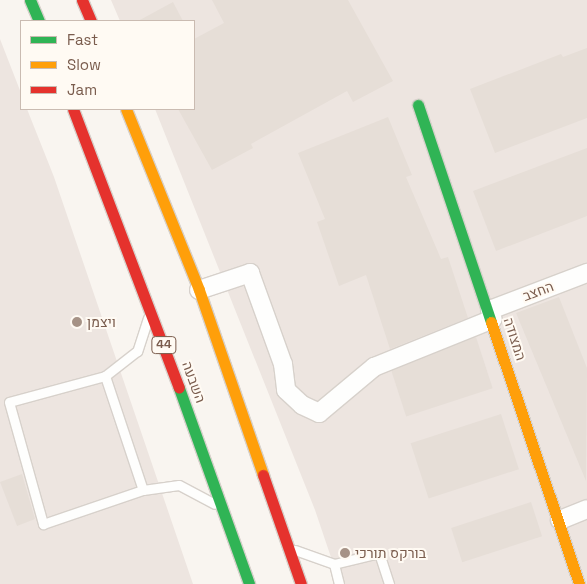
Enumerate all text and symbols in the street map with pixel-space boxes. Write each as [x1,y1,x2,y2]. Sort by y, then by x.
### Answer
legend [20,20,195,110]
text: Fast [67,30,98,49]
text: Slow [67,55,101,74]
text: Jam [67,80,97,99]
street label: החצב [520,277,556,305]
place label: ויצמן [87,314,116,330]
street label: המצודה [500,315,530,363]
marker: ויצמן [71,316,83,328]
road number: 44 [150,336,178,354]
street label: השבעה [179,359,209,405]
place label: בורקס תורכי [355,545,426,561]
marker: בורקס תורכי [339,547,351,559]

